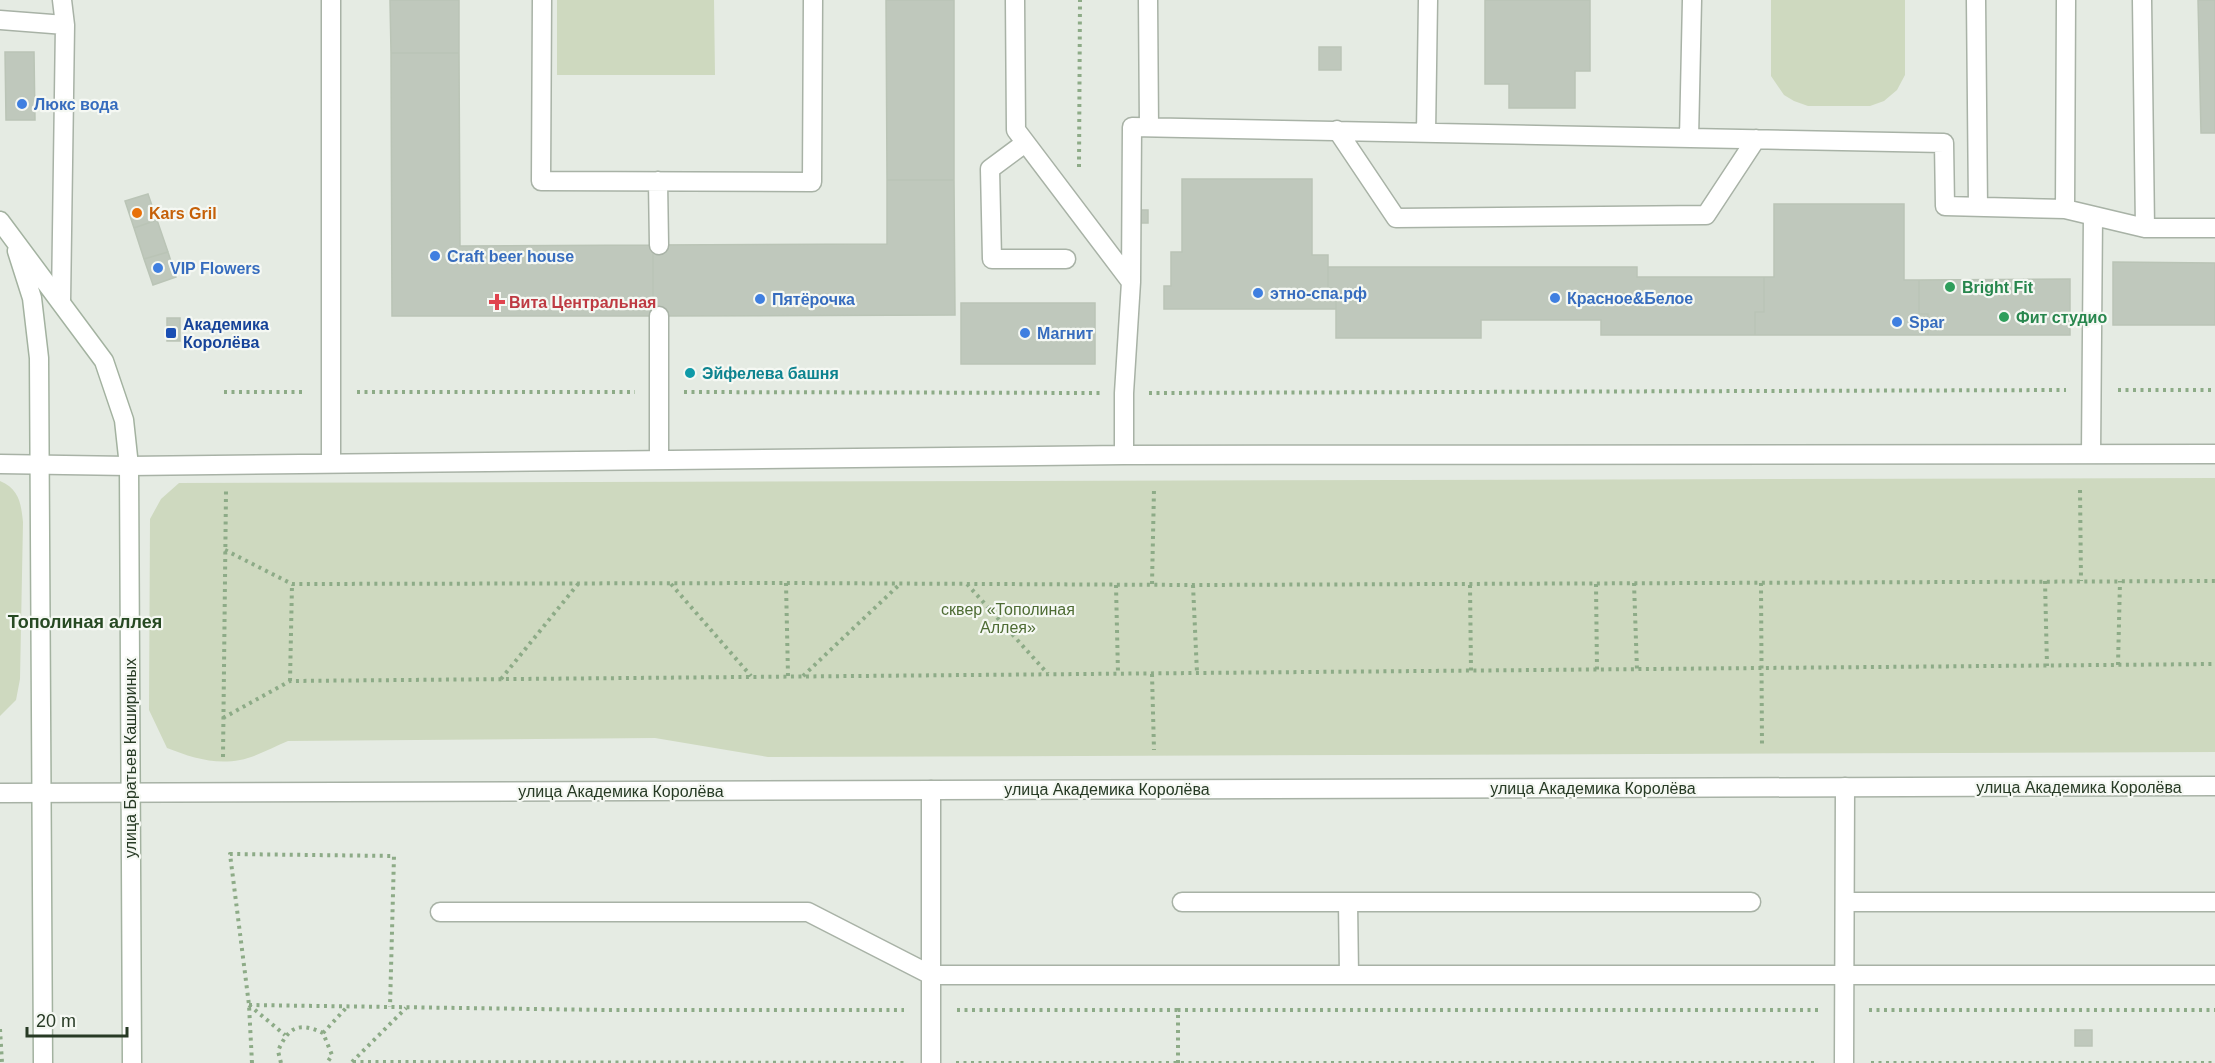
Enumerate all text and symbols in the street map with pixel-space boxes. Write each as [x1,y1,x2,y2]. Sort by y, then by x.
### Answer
place label: Люкс вода [34,96,118,113]
marker: Люкс вода [15,97,29,111]
place label: Kars Gril [149,205,217,222]
marker: Kars Gril [130,206,144,220]
place label: Craft beer house [447,248,574,265]
marker: Craft beer house [428,249,442,263]
place label: VIP Flowers [170,260,261,277]
marker: VIP Flowers [151,261,165,275]
place label: Bright Fit [1962,279,2034,296]
marker: Bright Fit [1943,280,1957,294]
place label: этно-спа.рф [1270,285,1367,302]
marker: этно-спа.рф [1251,286,1265,300]
place label: Красное&Белое [1567,290,1693,307]
place label: Пятёрочка [772,291,855,308]
marker: Красное&Белое [1548,291,1562,305]
marker: Пятёрочка [753,292,767,306]
place label: Вита Центральная [509,294,656,311]
marker: Вита Центральная [490,295,504,309]
place label: Фит студио [2016,309,2107,326]
marker: Фит студио [1997,310,2011,324]
place label: Spar [1909,314,1945,331]
marker: Spar [1890,315,1904,329]
place label: Академика Королёва [183,316,269,351]
place label: Магнит [1037,325,1094,342]
marker: Академика Королёва [164,326,178,340]
marker: Магнит [1018,326,1032,340]
place label: Эйфелева башня [702,365,839,382]
marker: Эйфелева башня [683,366,697,380]
park label: сквер «Тополиная Аллея» [941,601,1075,636]
district label: Тополиная аллея [8,612,162,632]
street label: улица Братьев Кашириных [122,658,139,858]
street label: улица Академика Королёва [1976,779,2182,796]
street label: улица Академика Королёва [1490,780,1696,797]
street label: улица Академика Королёва [1004,781,1210,798]
street label: улица Академика Королёва [518,783,724,800]
scale bar [27,1000,128,1038]
text: 20 m [36,1011,76,1031]

